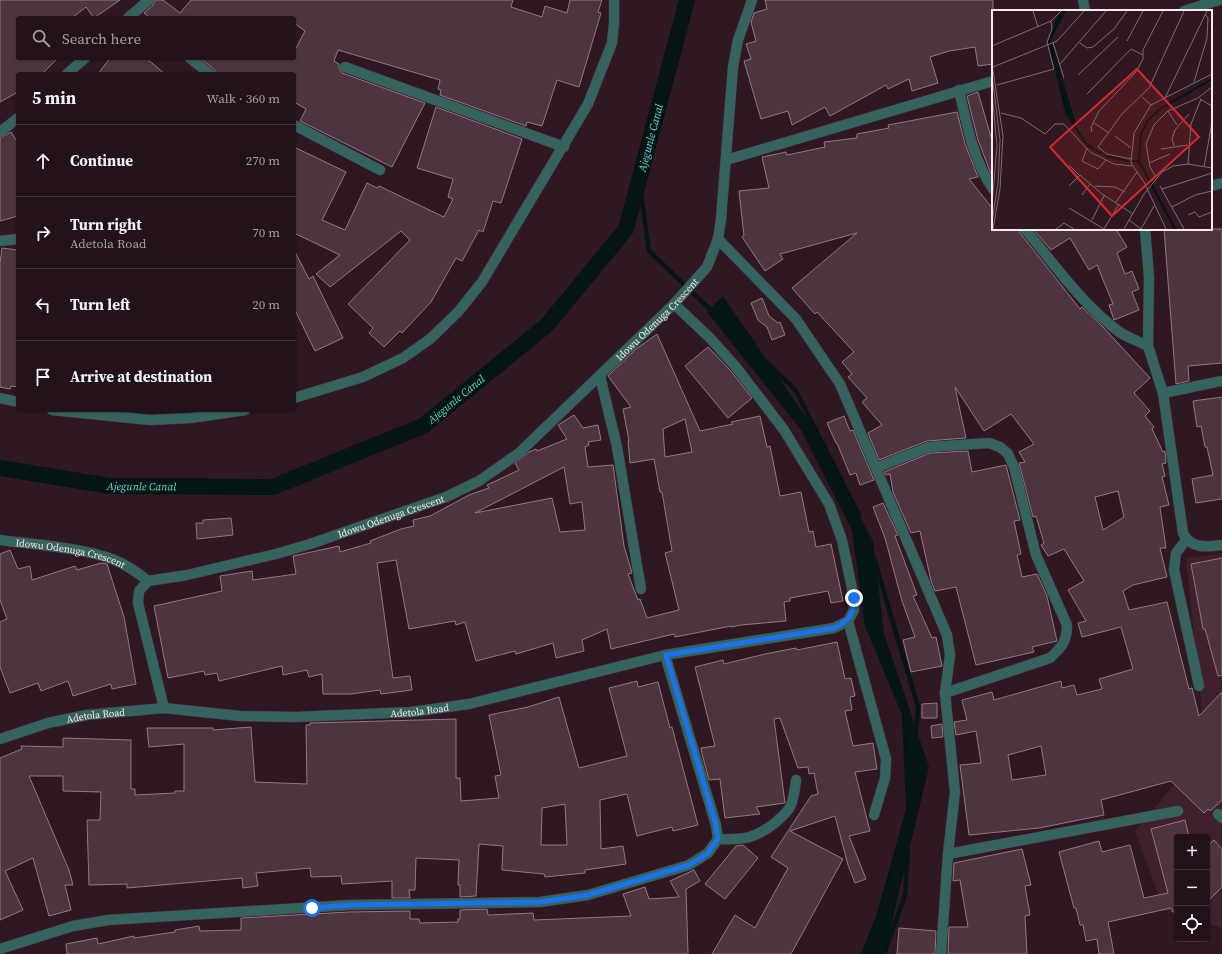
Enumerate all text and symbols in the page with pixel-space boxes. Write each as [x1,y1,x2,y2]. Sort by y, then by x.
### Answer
inset map [992,10,1212,230]
search box [16,16,296,60]
icon: search [30,27,52,49]
text: Search here [62,28,141,49]
text: 5 min [32,86,76,110]
text: Walk · 360 m [207,90,280,107]
water label: Ajegunle Canal [634,101,667,175]
icon: ahead [32,150,54,172]
text: Continue [70,150,133,171]
text: 270 m [246,152,280,169]
text: Turn right [70,214,142,235]
icon: right [32,222,54,244]
text: 70 m [252,224,280,241]
text: Adetola Road [70,235,146,252]
street label: Idowu Odenuga Crescent [613,275,702,364]
icon: left [32,294,54,316]
text: Turn left [70,294,130,315]
text: 20 m [252,296,280,313]
icon: arrive [32,366,54,388]
text: Arrive at destination [70,366,212,387]
water label: Ajegunle Canal [424,371,489,428]
water label: Ajegunle Canal [106,479,177,494]
street label: Idowu Odenuga Crescent [336,492,447,541]
street label: Idowu Odenuga Crescent [15,536,128,571]
route end [845,589,863,607]
street label: Adetola Road [390,701,450,720]
street label: Adetola Road [65,706,126,726]
map controls [1174,834,1210,942]
button: + [1174,834,1210,870]
button: − [1174,870,1210,906]
route start [303,899,321,917]
button: locate [1174,906,1210,942]

